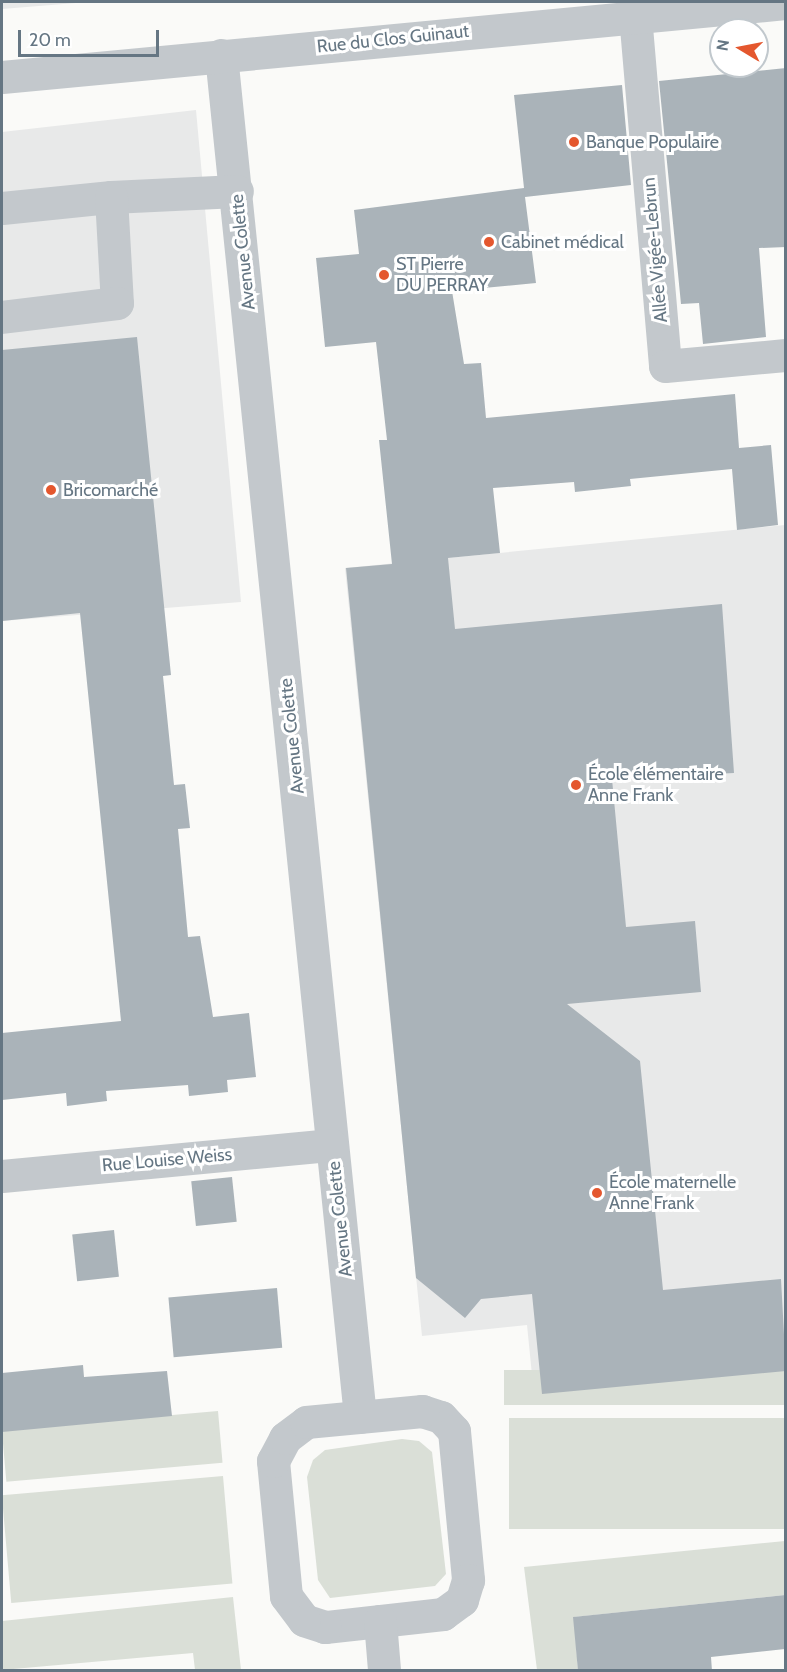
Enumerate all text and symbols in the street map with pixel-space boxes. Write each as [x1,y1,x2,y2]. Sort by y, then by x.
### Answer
scale bar [21,18,162,56]
north arrow [709,18,769,78]
street label: Rue du Clos Guinaut [316,20,470,58]
text: 20 m [29,29,71,51]
text: N [712,38,733,52]
place label: Banque Populaire [586,131,719,153]
marker: Banque Populaire [567,135,581,149]
street label: Allée Vigée-Lebrun [638,176,672,324]
street label: Avenue Colette [226,193,260,311]
place label: Cabinet médical [501,231,624,253]
marker: Cabinet médical [482,235,496,249]
place label: ST Pierre DU PERRAY [396,254,488,296]
marker: ST Pierre DU PERRAY [377,268,391,282]
place label: Bricomarché [63,479,158,501]
marker: Bricomarché [44,483,58,497]
street label: Avenue Colette [275,677,309,795]
place label: École élémentaire Anne Frank [588,764,724,806]
marker: École élémentaire Anne Frank [569,778,583,792]
street label: Rue Louise Weiss [101,1144,233,1176]
street label: Avenue Colette [323,1160,357,1278]
place label: École maternelle Anne Frank [609,1172,736,1214]
marker: École maternelle Anne Frank [590,1186,604,1200]

